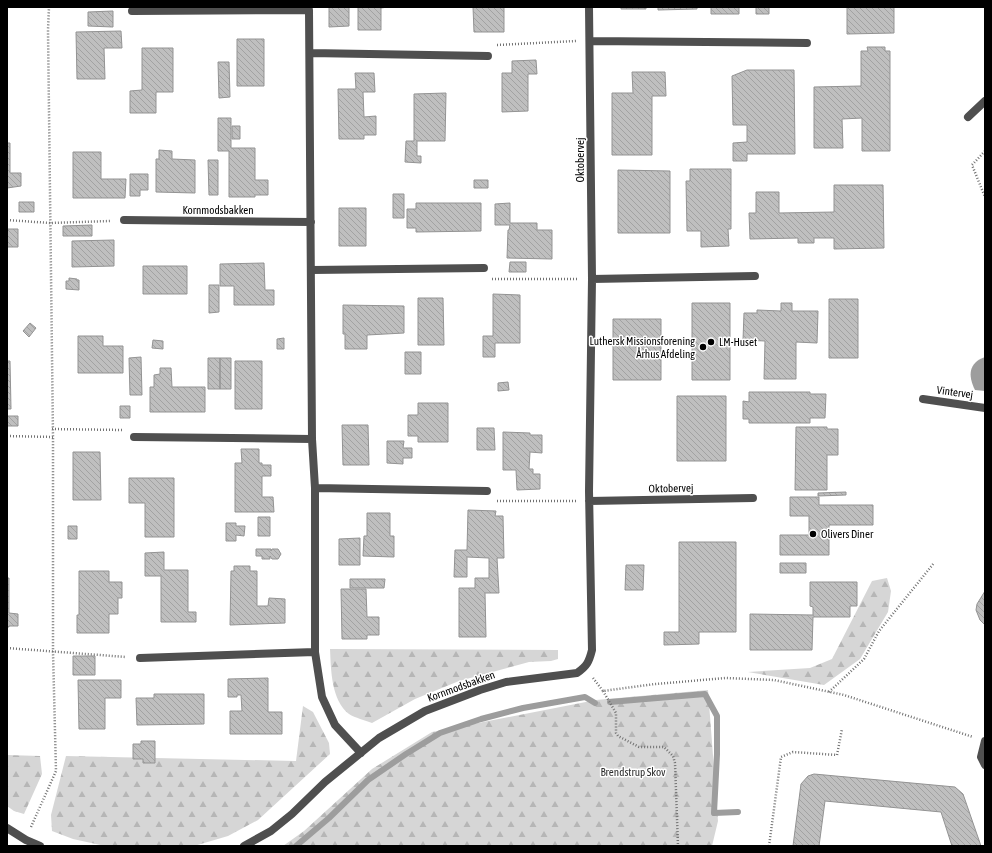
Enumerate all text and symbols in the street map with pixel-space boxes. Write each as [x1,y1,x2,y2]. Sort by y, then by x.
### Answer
street label: Oktobervej [574,138,586,182]
street label: Kornmodsbakken [182,204,254,216]
place label: Luthersk Missionsforening Århus Afdeling [589,335,695,360]
place label: LM-Huset [719,336,757,348]
marker: LM-Huset [706,337,716,347]
marker: Luthersk Missionsforening Århus Afdeling [698,342,708,352]
street label: Vintervej [936,384,974,400]
street label: Oktobervej [648,482,694,494]
place label: Olivers Diner [821,528,874,540]
marker: Olivers Diner [808,529,818,539]
street label: Kornmodsbakken [425,668,497,704]
park label: Brendstrup Skov [600,766,666,778]

